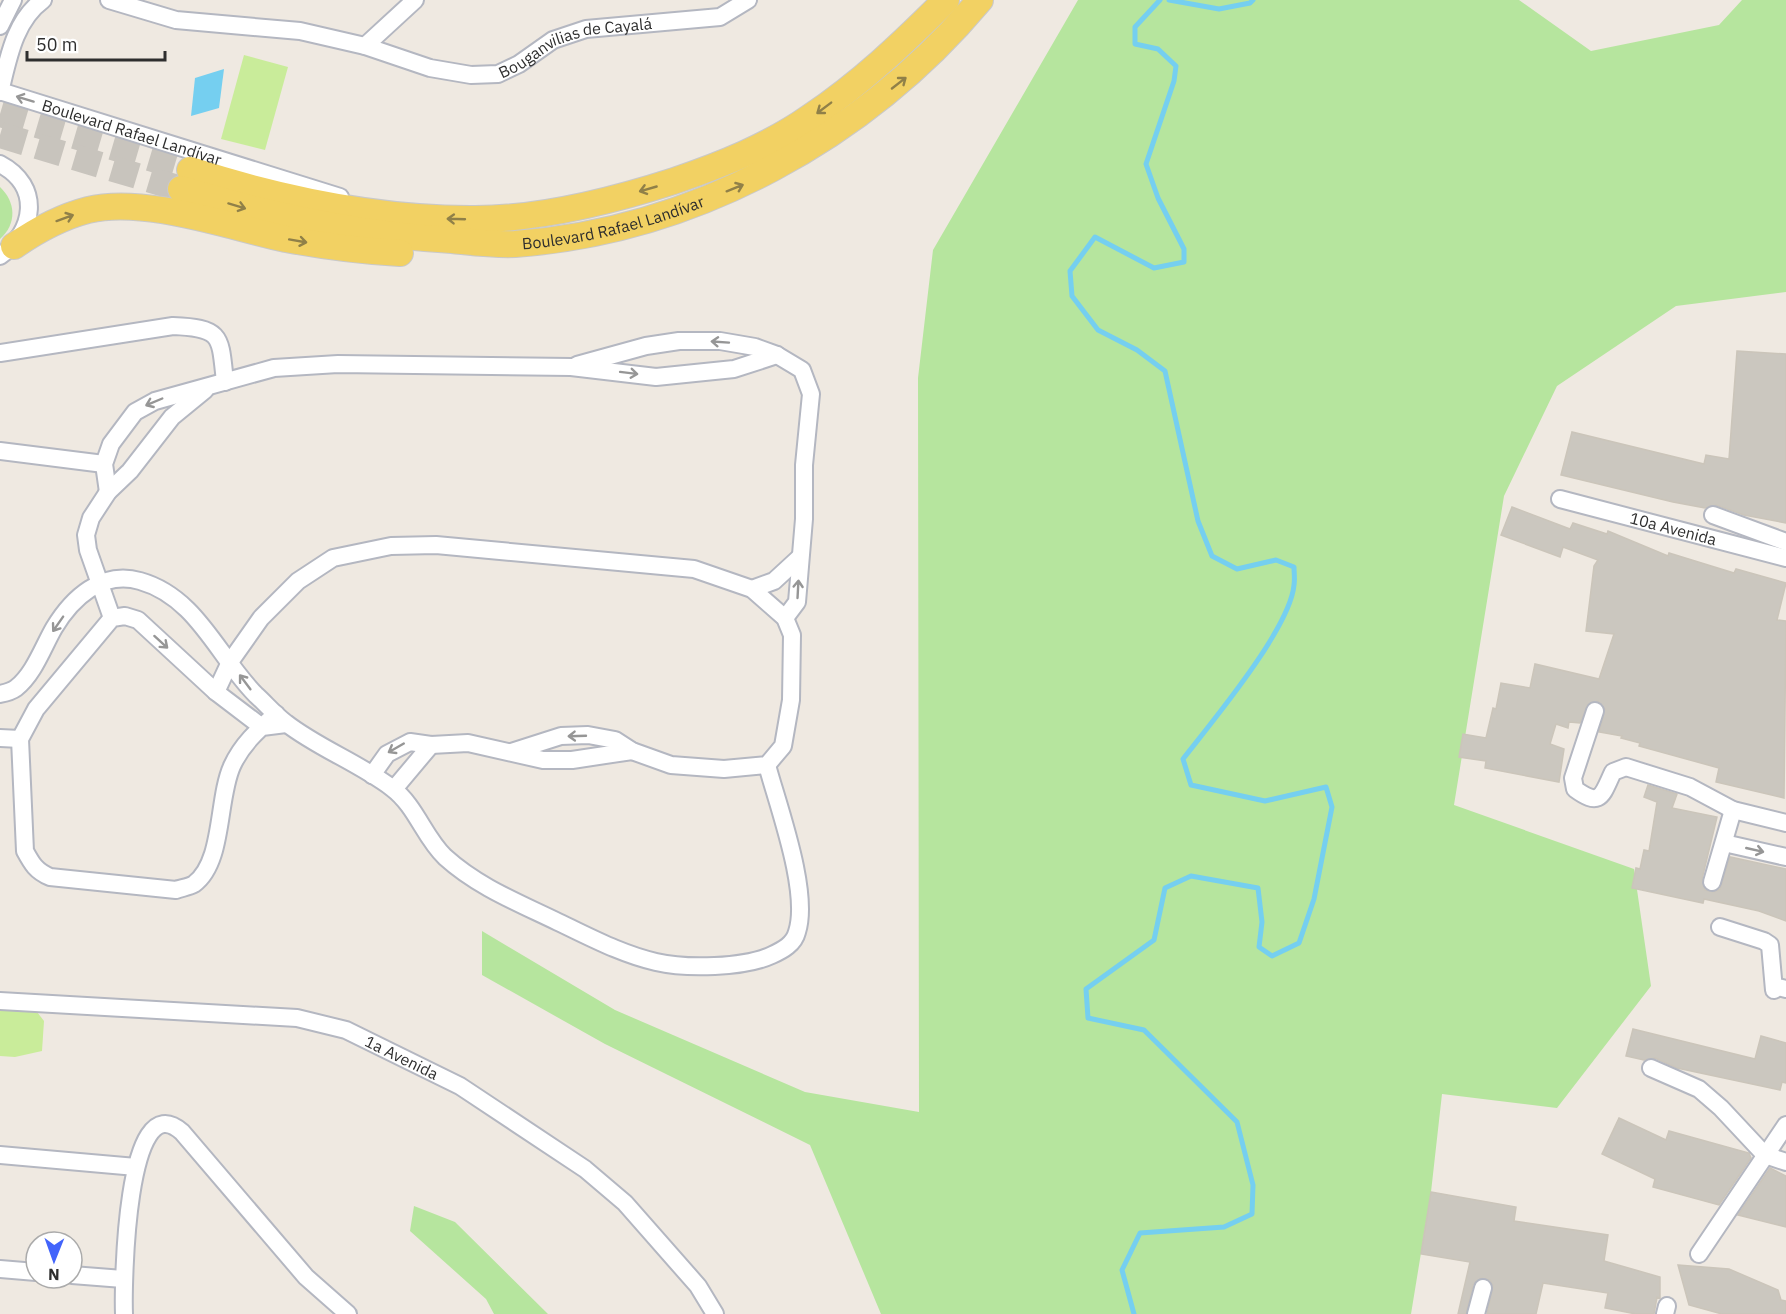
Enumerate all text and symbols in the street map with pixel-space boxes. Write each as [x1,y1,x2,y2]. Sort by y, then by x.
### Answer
street label: Bouganvilias de Cayalá [495,13,653,82]
scale bar [27,24,165,62]
text: 50 m [36,33,78,56]
one-way arrow [891,77,907,90]
one-way arrow [16,93,35,104]
street label: Boulevard Rafael Landívar [39,95,224,169]
one-way arrow [816,102,832,114]
one-way arrow [725,182,744,193]
one-way arrow [639,184,658,195]
street label: Boulevard Rafael Landívar [521,191,707,253]
one-way arrow [227,201,246,212]
one-way arrow [56,212,74,223]
one-way arrow [446,213,466,225]
one-way arrow [287,236,307,247]
one-way arrow [711,336,731,347]
one-way arrow [618,368,638,379]
one-way arrow [145,397,163,409]
street label: 10a Avenida [1628,508,1719,550]
one-way arrow [792,580,803,600]
one-way arrow [52,615,64,631]
one-way arrow [154,635,169,649]
one-way arrow [239,674,252,690]
one-way arrow [567,730,587,741]
one-way arrow [388,743,405,755]
one-way arrow [1745,845,1764,856]
street label: 1a Avenida [362,1031,442,1084]
north arrow [24,1230,84,1290]
text: N [48,1265,60,1285]

